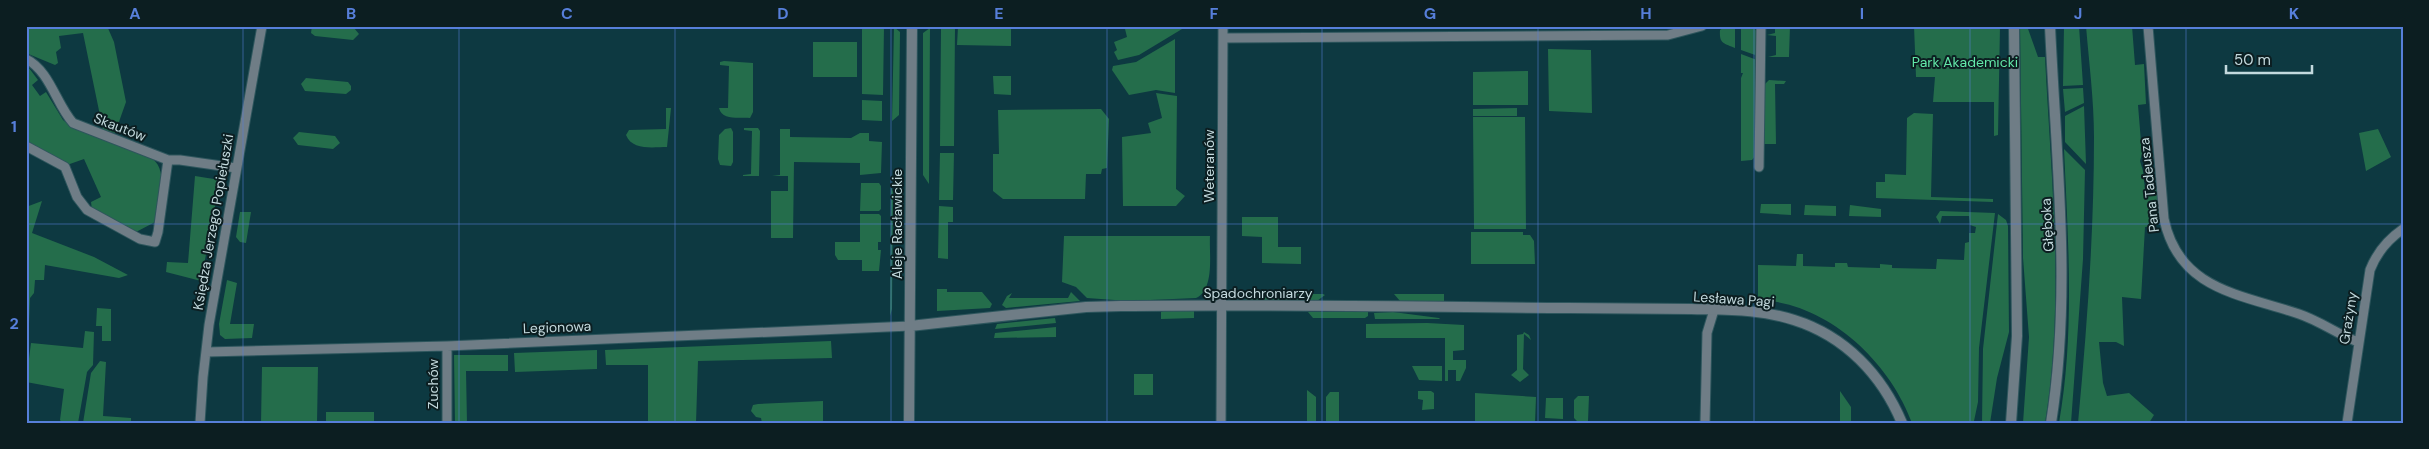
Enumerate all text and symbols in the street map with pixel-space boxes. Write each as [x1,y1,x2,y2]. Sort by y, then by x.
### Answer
text: A [129,3,141,24]
text: B [346,3,356,24]
text: C [561,3,573,24]
text: D [777,3,789,24]
text: E [994,3,1004,24]
text: F [1210,3,1219,24]
text: G [1424,3,1436,24]
text: H [1640,3,1652,24]
text: I [1860,3,1864,24]
text: J [2074,3,2082,24]
text: K [2289,3,2300,24]
scale bar [2226,42,2313,74]
text: 50 m [2234,50,2271,70]
park label: Park Akademicki [1912,53,2018,71]
street label: Skautów [91,109,149,145]
text: 1 [11,116,17,137]
street label: Weteranów [1200,129,1218,203]
street label: Księdza Jerzego Popiełuszki [189,133,237,311]
street label: Pana Tadeusza [2135,137,2163,233]
street label: Aleje Racławickie [888,169,906,279]
street label: Głęboka [2037,198,2057,252]
street label: Spadochroniarzy [1203,284,1313,302]
street label: Lesława Pagi [1693,287,1775,311]
street label: Grażyny [2335,290,2361,346]
text: 2 [9,313,19,334]
street label: Legionowa [522,317,592,337]
street label: Zuchów [424,358,442,409]

